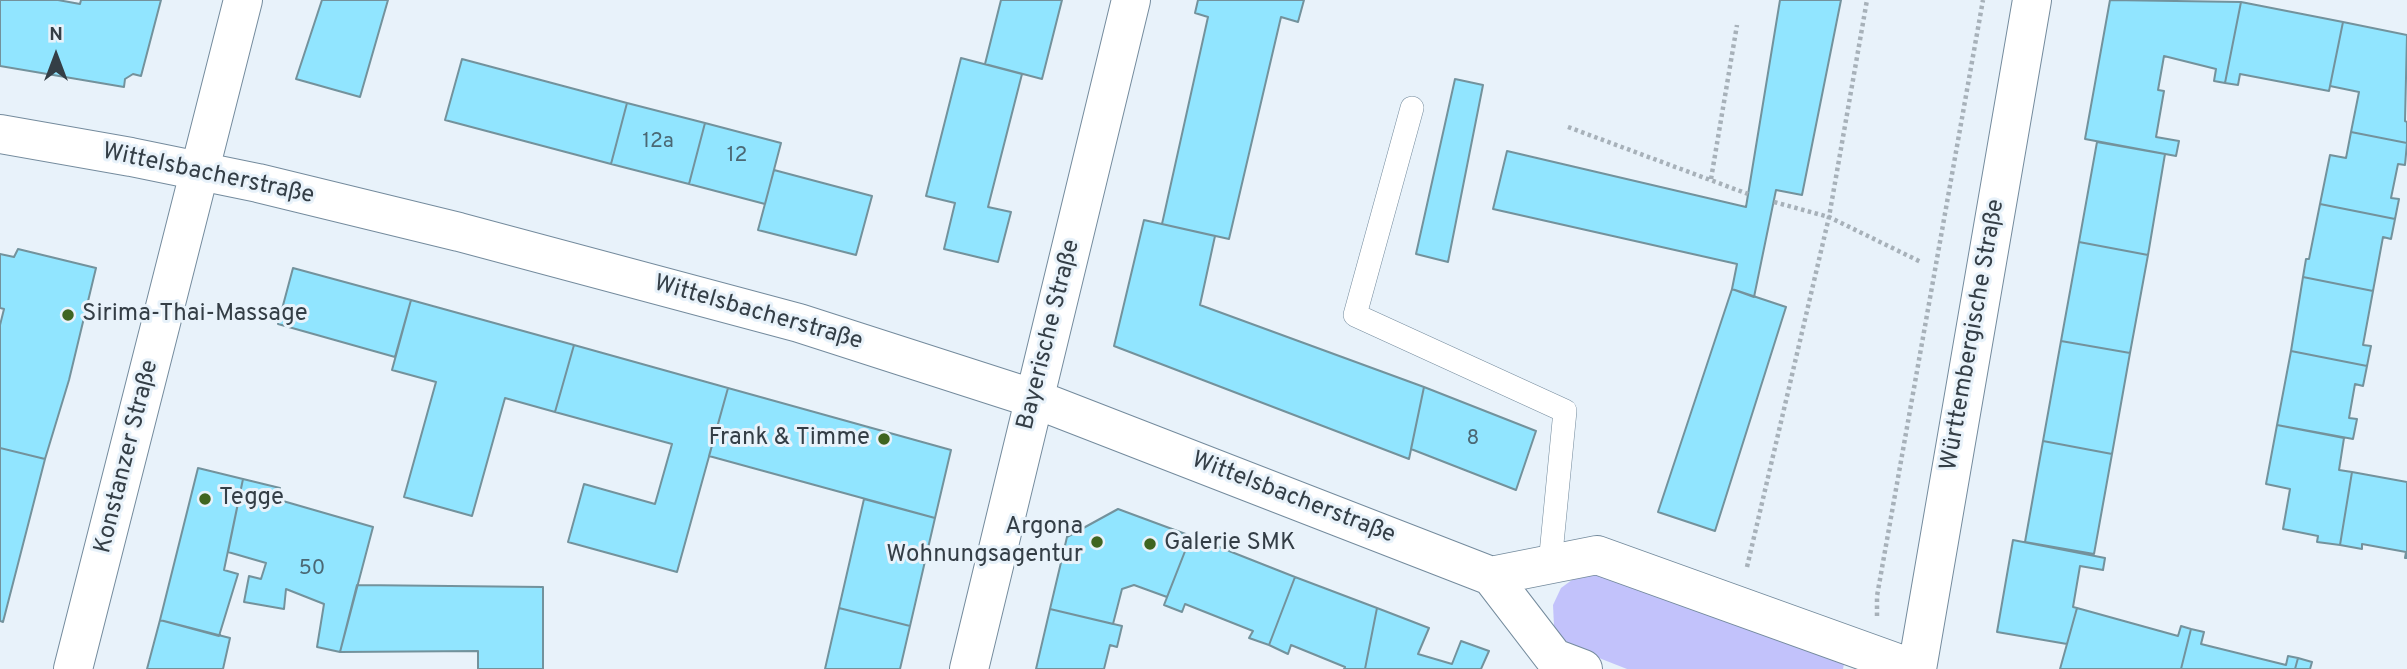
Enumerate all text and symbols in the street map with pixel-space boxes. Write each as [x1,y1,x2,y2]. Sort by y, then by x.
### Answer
north arrow [21,21,91,91]
text: N [49,23,63,47]
house number: 12a [642,130,674,156]
street label: Wittelsbacherstraße [99,138,317,212]
house number: 12 [727,144,747,170]
street label: Württembergische Straße [1936,197,2012,473]
street label: Bayerische Straße [1012,237,1088,433]
street label: Wittelsbacherstraße [650,270,866,358]
place label: Sirima-Thai-Massage [82,301,308,329]
marker: Sirima-Thai-Massage [60,307,76,323]
street label: Konstanzer Straße [90,357,166,557]
place label: Frank & Timme [708,425,870,453]
house number: 8 [1467,427,1479,453]
marker: Frank & Timme [876,431,892,447]
street label: Wittelsbacherstraße [1187,447,1399,551]
place label: Tegge [219,485,284,513]
marker: Tegge [197,491,213,507]
place label: Argona Wohnungsagentur [886,514,1083,570]
place label: Galerie SMK [1164,530,1296,558]
marker: Argona Wohnungsagentur [1089,534,1105,550]
marker: Galerie SMK [1142,536,1158,552]
house number: 50 [299,557,325,583]

